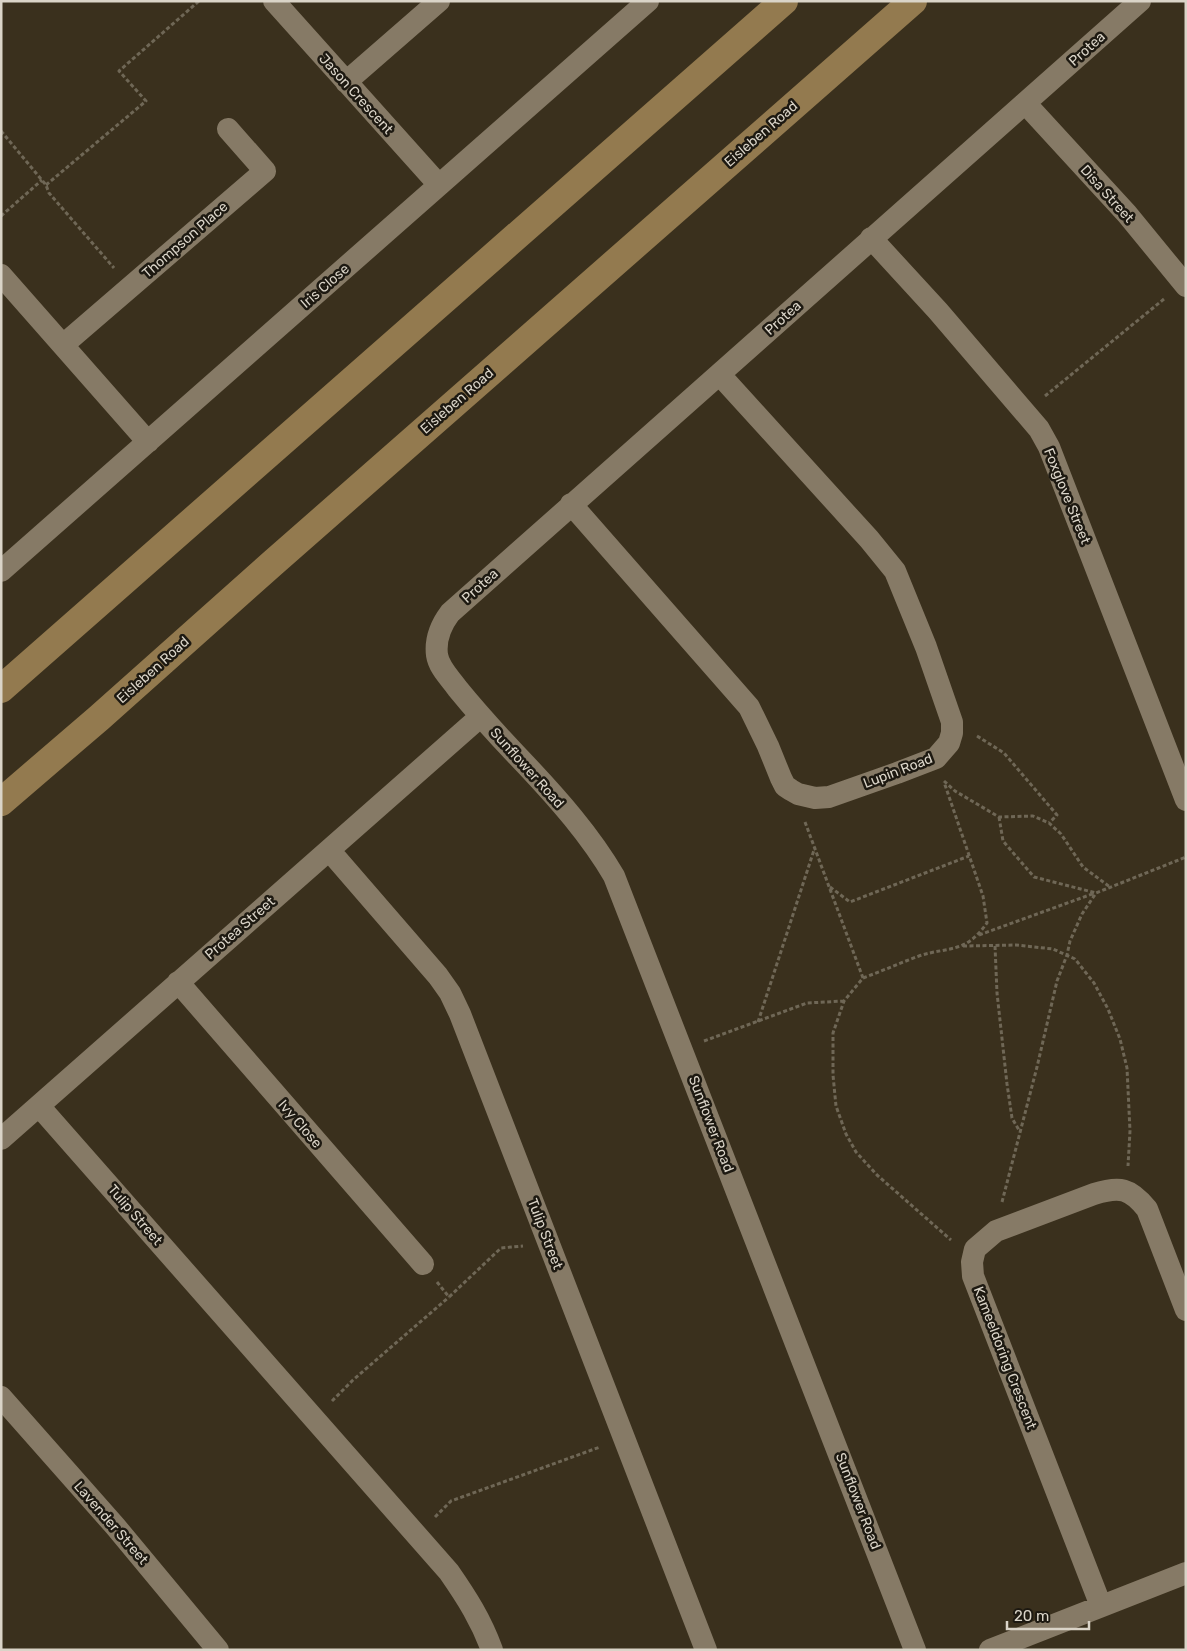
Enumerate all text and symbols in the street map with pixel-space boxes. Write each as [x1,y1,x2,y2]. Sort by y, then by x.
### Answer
street label: Protea [1065,28,1109,70]
street label: Jason Crescent [315,50,397,138]
street label: Eisleben Road [721,98,801,170]
street label: Disa Street [1077,162,1138,227]
street label: Thompson Place [139,198,231,282]
street label: Iris Close [297,260,353,312]
street label: Protea [761,297,805,339]
street label: Eisleben Road [417,365,497,437]
street label: Foxglove Street [1040,446,1094,547]
street label: Protea [458,565,502,607]
street label: Eisleben Road [113,633,193,707]
street label: Sunflower Road [486,724,568,812]
street label: Lupin Road [861,750,935,792]
street label: Protea Street [202,893,279,963]
street label: Sunflower Road [685,1073,737,1175]
street label: Ivy Close [275,1096,326,1152]
street label: Tulip Street [104,1181,166,1249]
street label: Tulip Street [524,1196,566,1272]
street label: Kameeldoring Crescent [970,1284,1040,1432]
street label: Sunflower Road [832,1450,884,1552]
street label: Lavender Street [70,1478,152,1568]
scale bar [1007,1598,1090,1630]
text: 20 m [1014,1607,1049,1625]

